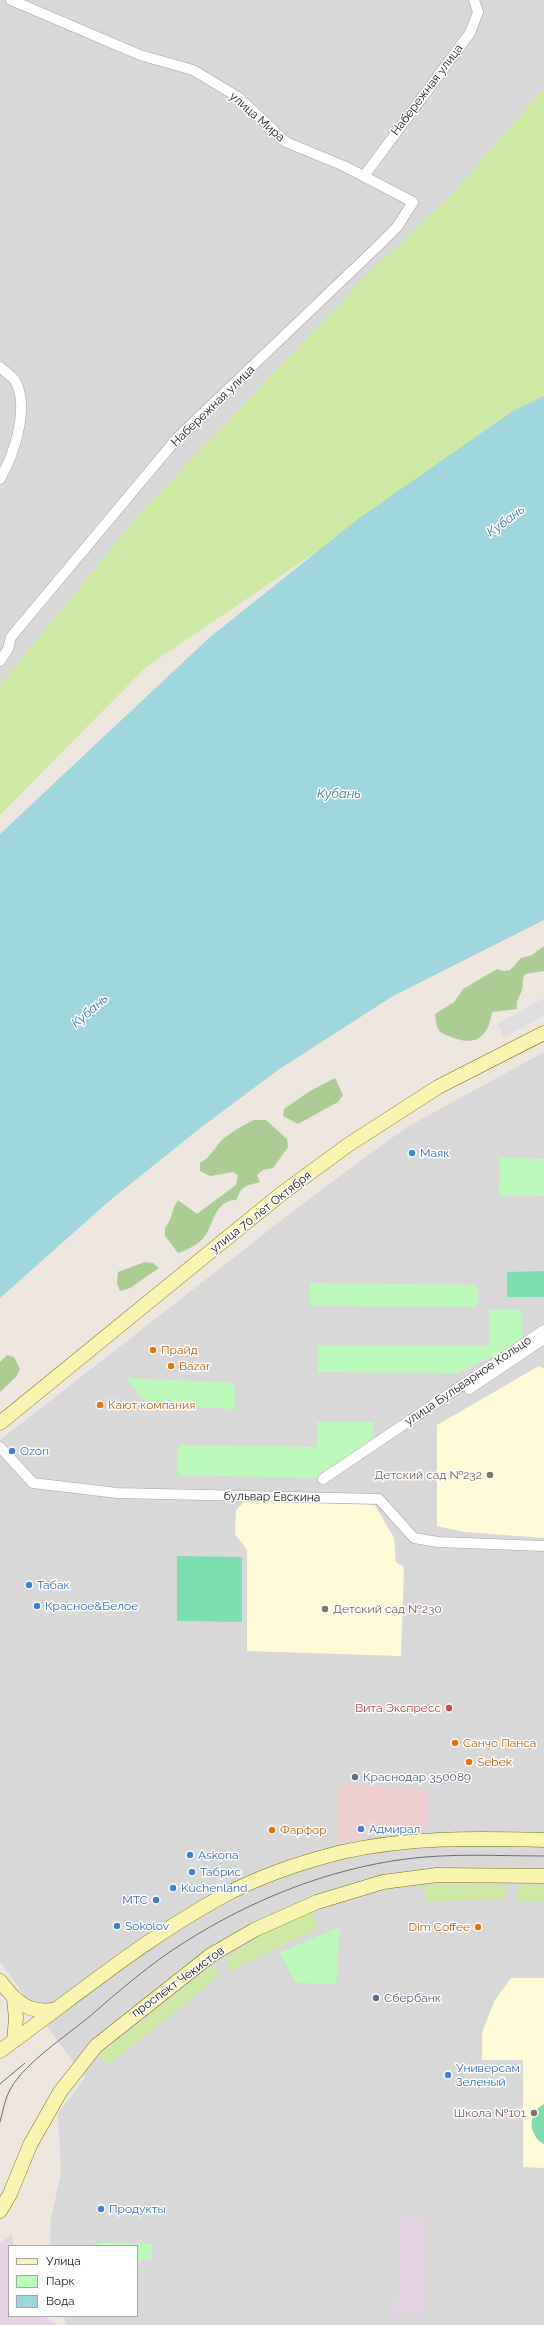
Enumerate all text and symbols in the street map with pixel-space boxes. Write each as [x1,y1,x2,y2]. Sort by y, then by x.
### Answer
street label: Набережная улица [388,42,466,138]
street label: улица Мира [226,89,288,145]
street label: Набережная улица [168,362,258,450]
water label: Кубань [484,502,528,540]
water label: Кубань [317,786,361,802]
water label: Кубань [68,991,112,1031]
place label: Маяк [420,1146,449,1160]
marker: Маяк [407,1148,417,1158]
street label: улица 70 лет Октября [208,1168,314,1256]
street label: улица Бульварное Кольцо [402,1333,534,1429]
place label: Прайд [161,1343,198,1357]
marker: Прайд [148,1345,158,1355]
place label: Bazar [179,1359,210,1373]
marker: Bazar [166,1361,176,1371]
place label: Кают компания [108,1398,195,1412]
marker: Кают компания [95,1400,105,1410]
place label: Ozon [20,1444,49,1458]
marker: Ozon [7,1446,17,1456]
place label: Детский сад №232 [374,1468,482,1482]
marker: Детский сад №232 [485,1470,495,1480]
street label: бульвар Евскина [223,1489,321,1505]
place label: Табак [37,1578,70,1592]
marker: Табак [24,1580,34,1590]
place label: Красное&Белое [45,1599,138,1613]
marker: Красное&Белое [32,1601,42,1611]
place label: Детский сад №230 [333,1602,442,1616]
marker: Детский сад №230 [320,1604,330,1614]
place label: Вита Экспресс [355,1701,441,1715]
marker: Вита Экспресс [444,1703,454,1713]
place label: Санчо Панса [463,1736,536,1750]
marker: Санчо Панса [450,1738,460,1748]
place label: Sebek [477,1755,512,1769]
marker: Sebek [464,1757,474,1767]
place label: Краснодар 350089 [363,1770,471,1784]
marker: Краснодар 350089 [350,1772,360,1782]
place label: Адмирал [369,1822,420,1836]
place label: Фарфор [280,1823,327,1837]
marker: Адмирал [356,1824,366,1834]
marker: Фарфор [267,1825,277,1835]
place label: Askona [198,1848,239,1862]
marker: Askona [185,1850,195,1860]
place label: Табрис [200,1865,241,1879]
marker: Табрис [187,1867,197,1877]
place label: Kuchenland [181,1881,248,1895]
marker: Kuchenland [168,1883,178,1893]
place label: МТС [122,1893,148,1907]
marker: МТС [151,1895,161,1905]
place label: Sokolov [125,1919,169,1933]
place label: Dim Coffee [409,1920,470,1934]
marker: Sokolov [112,1921,122,1931]
marker: Dim Coffee [473,1922,483,1932]
street label: проспект Чекистов [129,1944,227,2020]
place label: Сбербанк [384,1991,441,2005]
marker: Сбербанк [371,1993,381,2003]
place label: Универсам Зеленый [456,2061,520,2089]
marker: Универсам Зеленый [443,2070,453,2080]
place label: Школа №101 [454,2106,526,2120]
marker: Школа №101 [529,2108,539,2118]
place label: Продукты [109,2202,166,2216]
marker: Продукты [96,2204,106,2214]
legend [8,2245,138,2317]
text: Улица [46,2254,81,2268]
text: Парк [46,2274,75,2288]
text: Вода [46,2294,75,2308]

